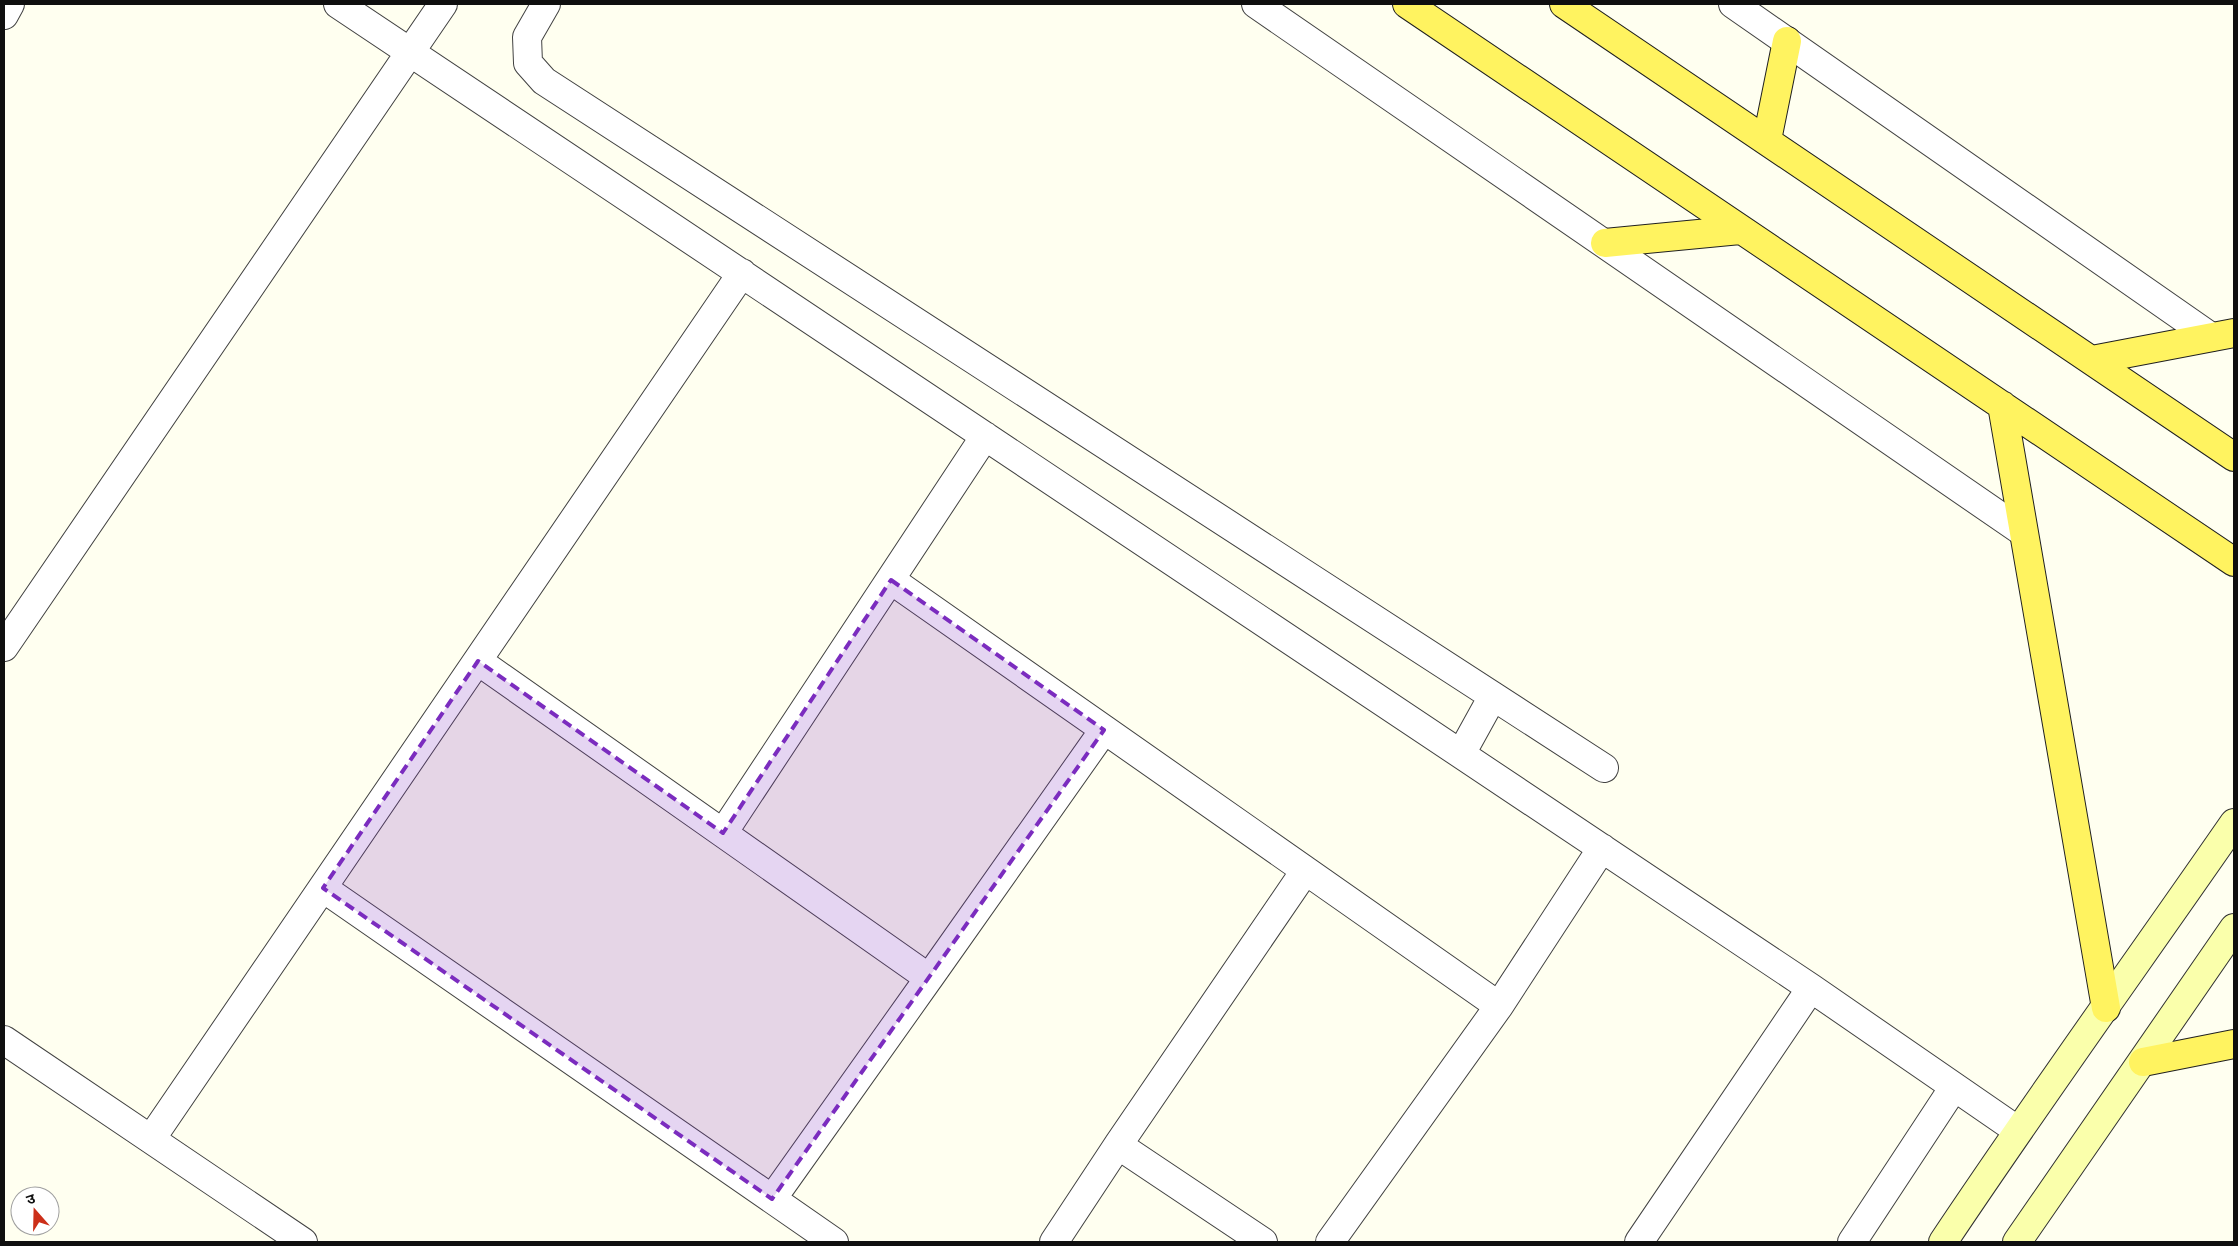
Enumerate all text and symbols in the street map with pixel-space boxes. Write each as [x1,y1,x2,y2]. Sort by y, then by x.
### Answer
north arrow [10,1186,60,1236]
text: उ [23,1188,39,1210]

